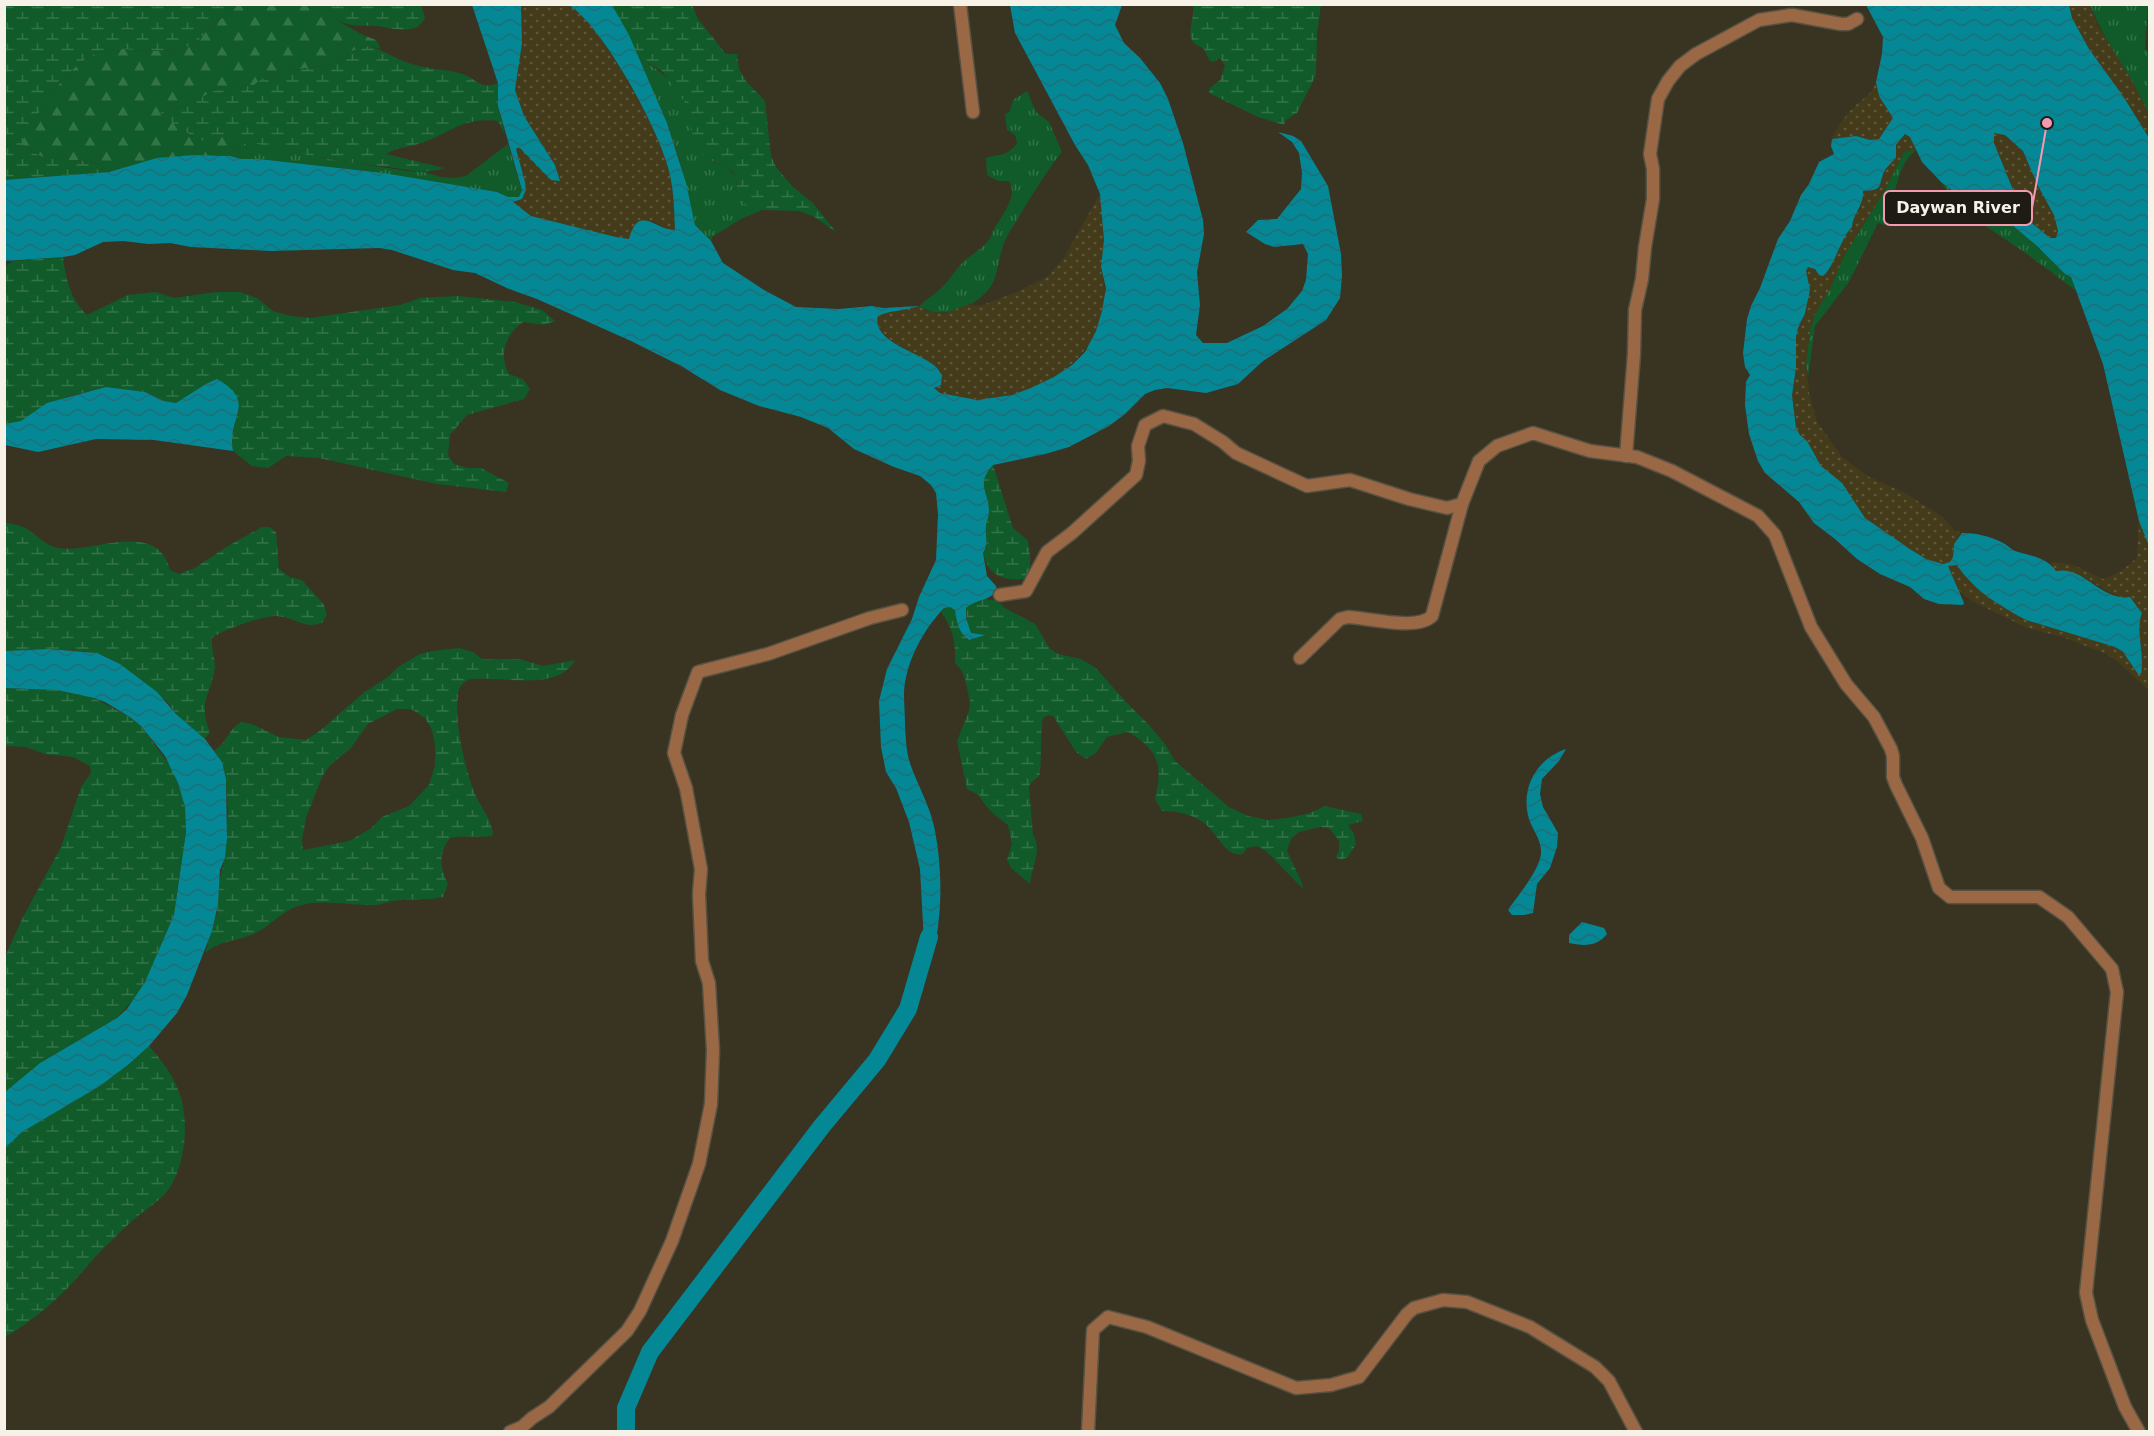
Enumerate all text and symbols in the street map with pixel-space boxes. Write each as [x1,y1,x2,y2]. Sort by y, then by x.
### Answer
callout: Daywan River [1884,191,2032,225]
text: Daywan River [1896,198,2020,217]

